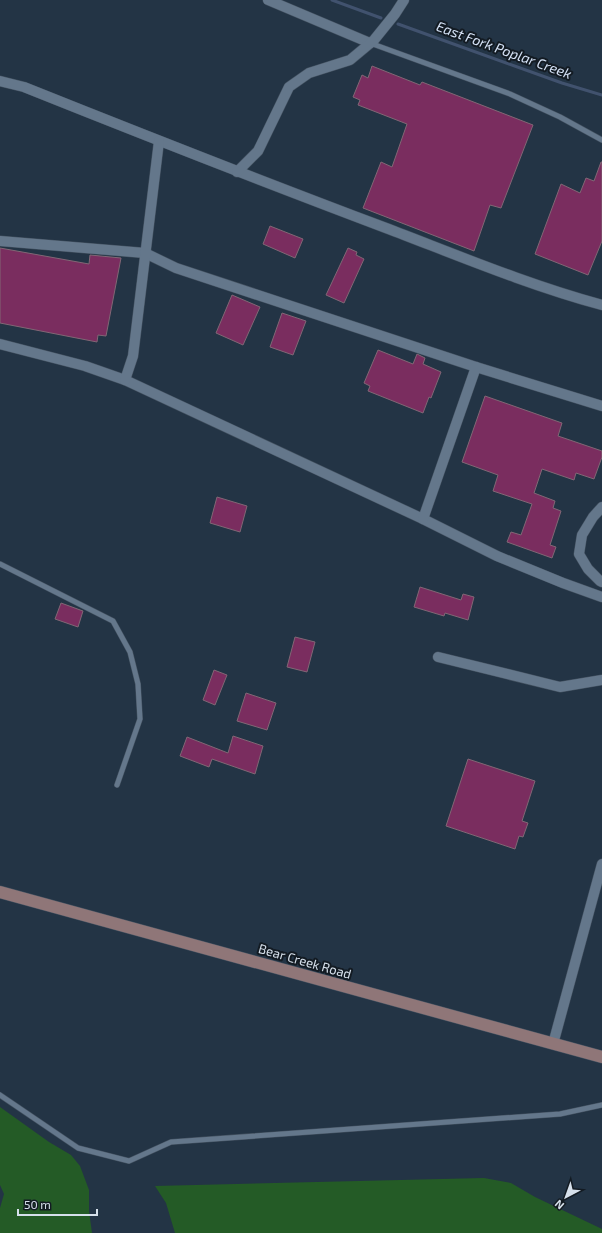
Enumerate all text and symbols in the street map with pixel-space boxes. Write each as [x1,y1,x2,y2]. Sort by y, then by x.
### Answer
water label: East Fork Poplar Creek [434,17,574,82]
street label: Bear Creek Road [257,940,353,982]
north arrow [546,1177,586,1217]
scale bar [18,1191,97,1217]
text: 50 m [24,1197,51,1211]
text: N [552,1197,566,1212]

